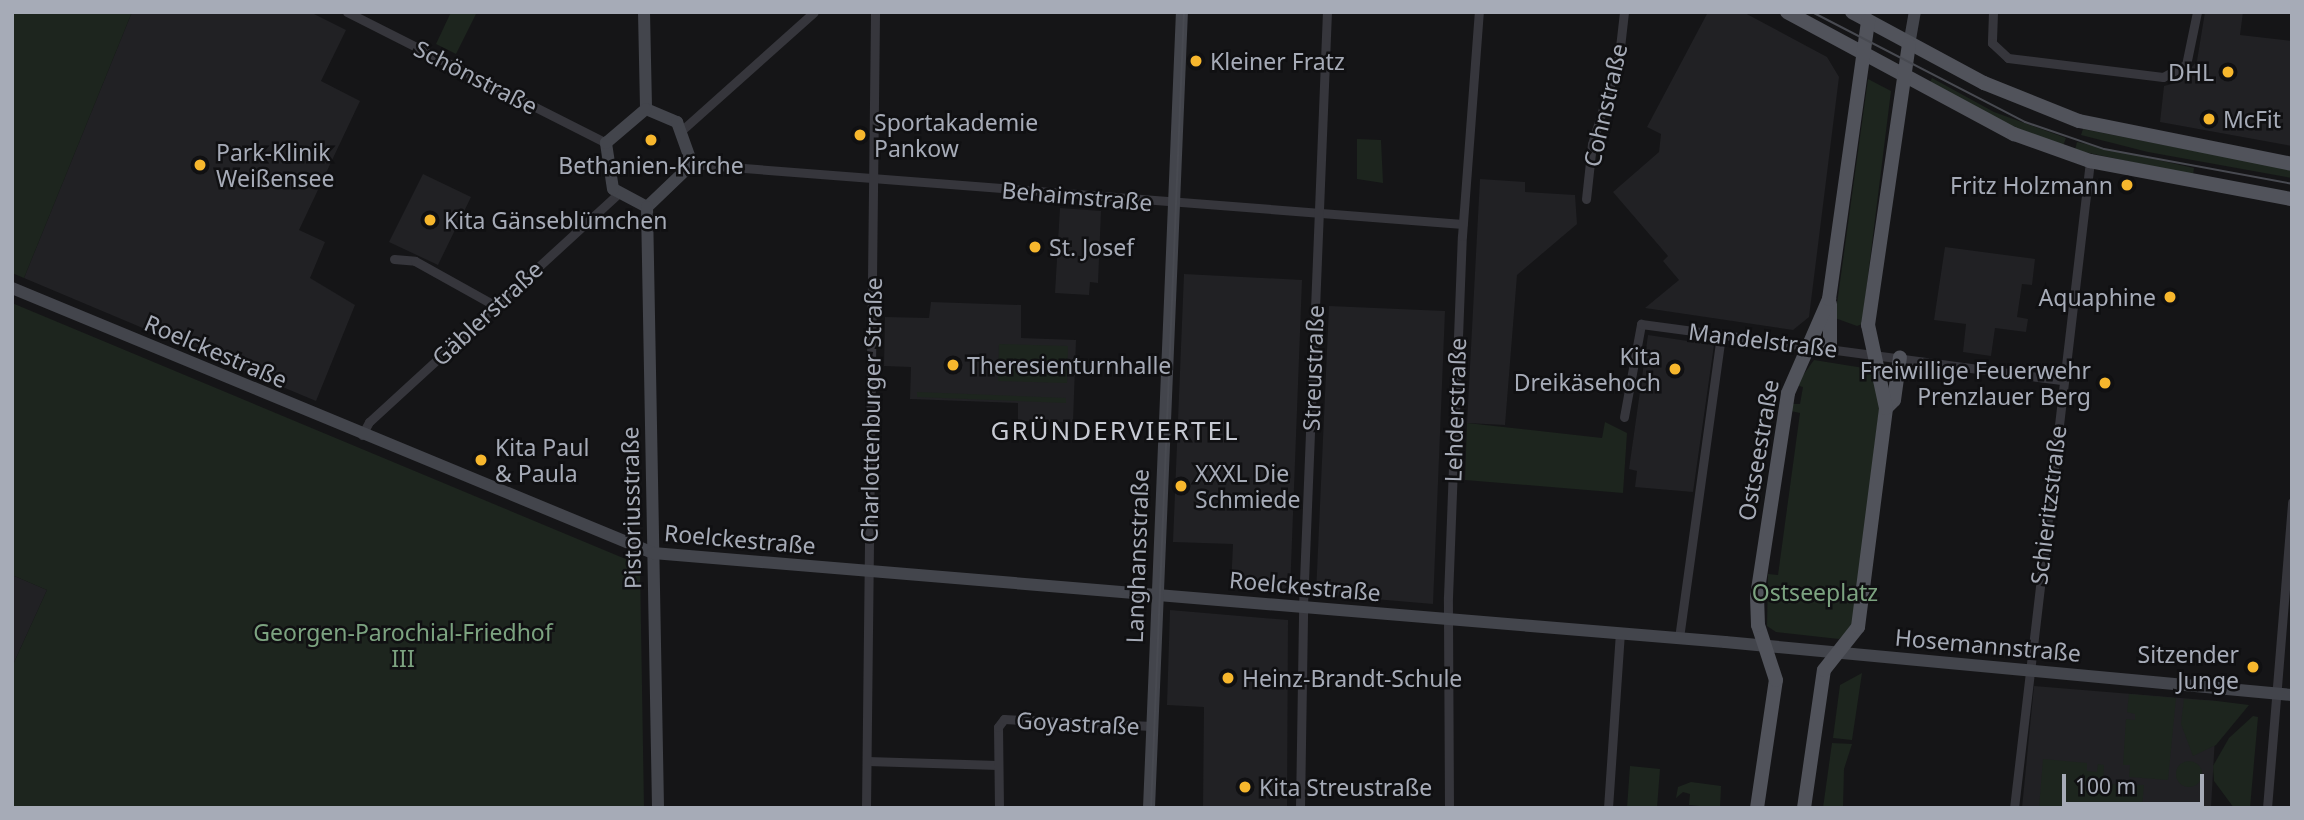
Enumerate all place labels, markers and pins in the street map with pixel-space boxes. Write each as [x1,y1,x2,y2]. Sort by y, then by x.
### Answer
place label: Kleiner Fratz [1210,47,1345,75]
marker: Kleiner Fratz [1188,53,1204,69]
place label: DHL [2168,58,2214,86]
marker: DHL [2220,64,2236,80]
place label: McFit [2223,105,2281,133]
place label: Sportakademie Pankow [874,108,1038,162]
marker: McFit [2201,111,2217,127]
marker: Sportakademie Pankow [852,127,868,143]
marker: Bethanien-Kirche [643,132,659,148]
place label: Park-Klinik Weißensee [216,138,334,192]
place label: Bethanien-Kirche [558,151,744,179]
marker: Park-Klinik Weißensee [190,155,210,175]
place label: Fritz Holzmann [1950,171,2113,199]
marker: Fritz Holzmann [2119,177,2135,193]
place label: Kita Gänseblümchen [444,206,667,234]
marker: Kita Gänseblümchen [422,212,438,228]
place label: St. Josef [1049,233,1134,261]
marker: St. Josef [1027,239,1043,255]
place label: Aquaphine [2039,283,2156,311]
marker: Aquaphine [2162,289,2178,305]
place label: Kita Dreikäsehoch [1514,342,1661,396]
place label: Theresienturnhalle [967,351,1171,379]
place label: Freiwillige Feuerwehr Prenzlauer Berg [1860,356,2091,410]
marker: Theresienturnhalle [945,357,961,373]
marker: Kita Dreikäsehoch [1667,361,1683,377]
marker: Freiwillige Feuerwehr Prenzlauer Berg [2097,375,2113,391]
place label: Kita Paul & Paula [495,433,589,487]
marker: Kita Paul & Paula [473,452,489,468]
place label: XXXL Die Schmiede [1195,459,1300,513]
marker: XXXL Die Schmiede [1173,478,1189,494]
place label: Sitzender Junge [2138,640,2239,694]
marker: Sitzender Junge [2245,659,2261,675]
place label: Heinz-Brandt-Schule [1242,664,1462,692]
marker: Heinz-Brandt-Schule [1220,670,1236,686]
place label: Kita Streustraße [1259,773,1432,801]
marker: Kita Streustraße [1237,779,1253,795]

